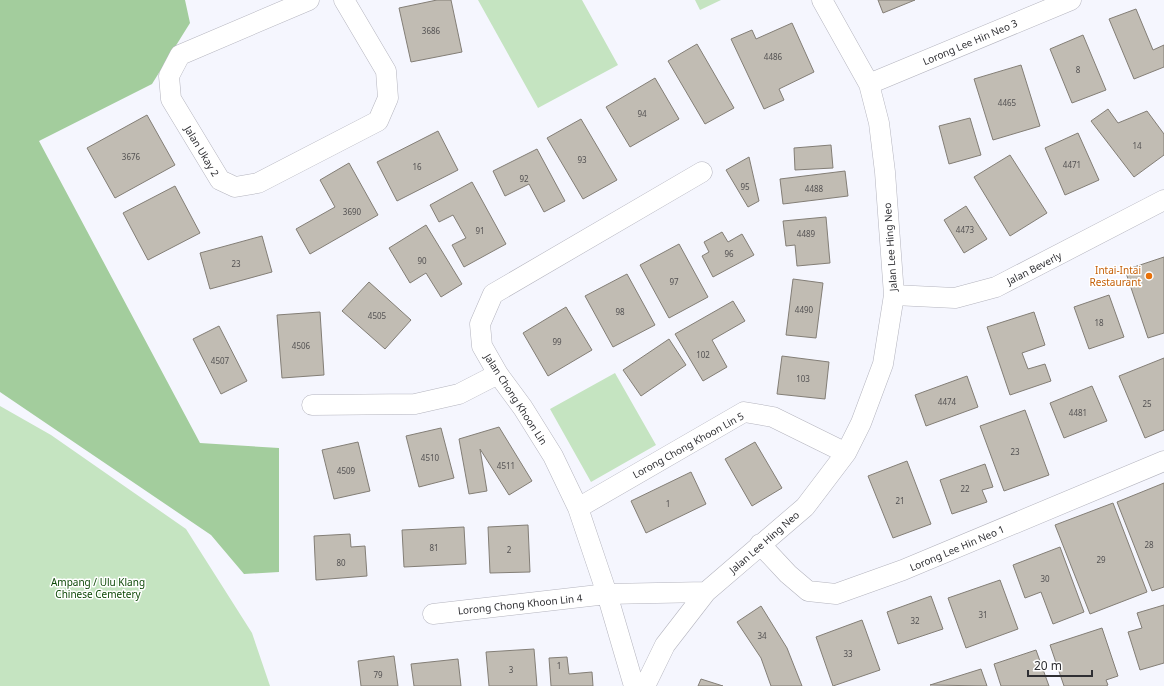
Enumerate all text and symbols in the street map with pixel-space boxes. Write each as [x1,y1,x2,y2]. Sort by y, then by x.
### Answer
street label: Lorong Lee Hin Neo 3 [920,16,1020,68]
house number: 3686 [422,25,441,36]
house number: 4486 [764,51,783,62]
house number: 8 [1076,64,1081,75]
house number: 4465 [998,97,1017,108]
house number: 94 [637,108,647,119]
street label: Jalan Ukay 2 [181,122,223,179]
house number: 14 [1132,140,1142,151]
house number: 3676 [122,151,141,162]
house number: 93 [577,154,587,165]
house number: 4471 [1063,159,1081,170]
house number: 16 [412,161,422,172]
house number: 92 [519,173,529,184]
house number: 95 [740,181,750,192]
house number: 4488 [805,183,824,194]
street label: Jalan Lee Hing Neo [880,202,900,293]
house number: 3690 [343,206,362,217]
house number: 4473 [956,224,975,235]
house number: 91 [475,225,485,236]
house number: 4489 [797,228,816,239]
house number: 96 [724,248,734,259]
street label: Jalan Beverly [1003,248,1065,288]
house number: 90 [417,255,427,266]
house number: 23 [231,258,241,269]
place label: Intai-Intai Restaurant [1090,263,1141,289]
marker: Intai-Intai Restaurant [1144,271,1154,281]
house number: 97 [669,276,679,287]
house number: 4490 [795,304,814,315]
house number: 98 [615,306,625,317]
house number: 4505 [368,310,387,321]
house number: 18 [1094,317,1104,328]
house number: 99 [552,336,562,347]
house number: 4506 [292,340,311,351]
house number: 102 [696,349,710,360]
street label: Jalan Chong Khoon Lin [481,350,551,447]
house number: 4507 [211,355,230,366]
house number: 103 [796,373,810,384]
house number: 4474 [938,396,957,407]
house number: 25 [1142,398,1152,409]
house number: 4481 [1069,407,1087,418]
street label: Lorong Chong Khoon Lin 5 [630,408,746,481]
house number: 23 [1010,446,1020,457]
house number: 4510 [421,452,440,463]
house number: 4511 [497,460,515,471]
house number: 4509 [337,465,356,476]
house number: 22 [960,483,970,494]
house number: 21 [895,495,905,506]
house number: 1 [666,498,670,509]
street label: Jalan Lee Hing Neo [725,508,802,577]
street label: Lorong Lee Hin Neo 1 [907,522,1007,574]
house number: 28 [1144,539,1154,550]
house number: 81 [429,542,439,553]
house number: 2 [507,544,512,555]
house number: 29 [1096,554,1106,565]
house number: 80 [336,557,346,568]
house number: 30 [1040,573,1050,584]
park label: Ampang / Ulu Klang Chinese Cemetery [51,575,145,601]
street label: Lorong Chong Khoon Lin 4 [457,590,583,618]
house number: 31 [978,609,988,620]
house number: 32 [910,615,920,626]
house number: 34 [757,630,767,641]
house number: 33 [843,648,853,659]
scale bar [1028,652,1092,678]
text: 20 m [1034,657,1062,674]
house number: 1 [557,660,561,671]
house number: 3 [509,664,514,675]
house number: 79 [373,669,383,680]

